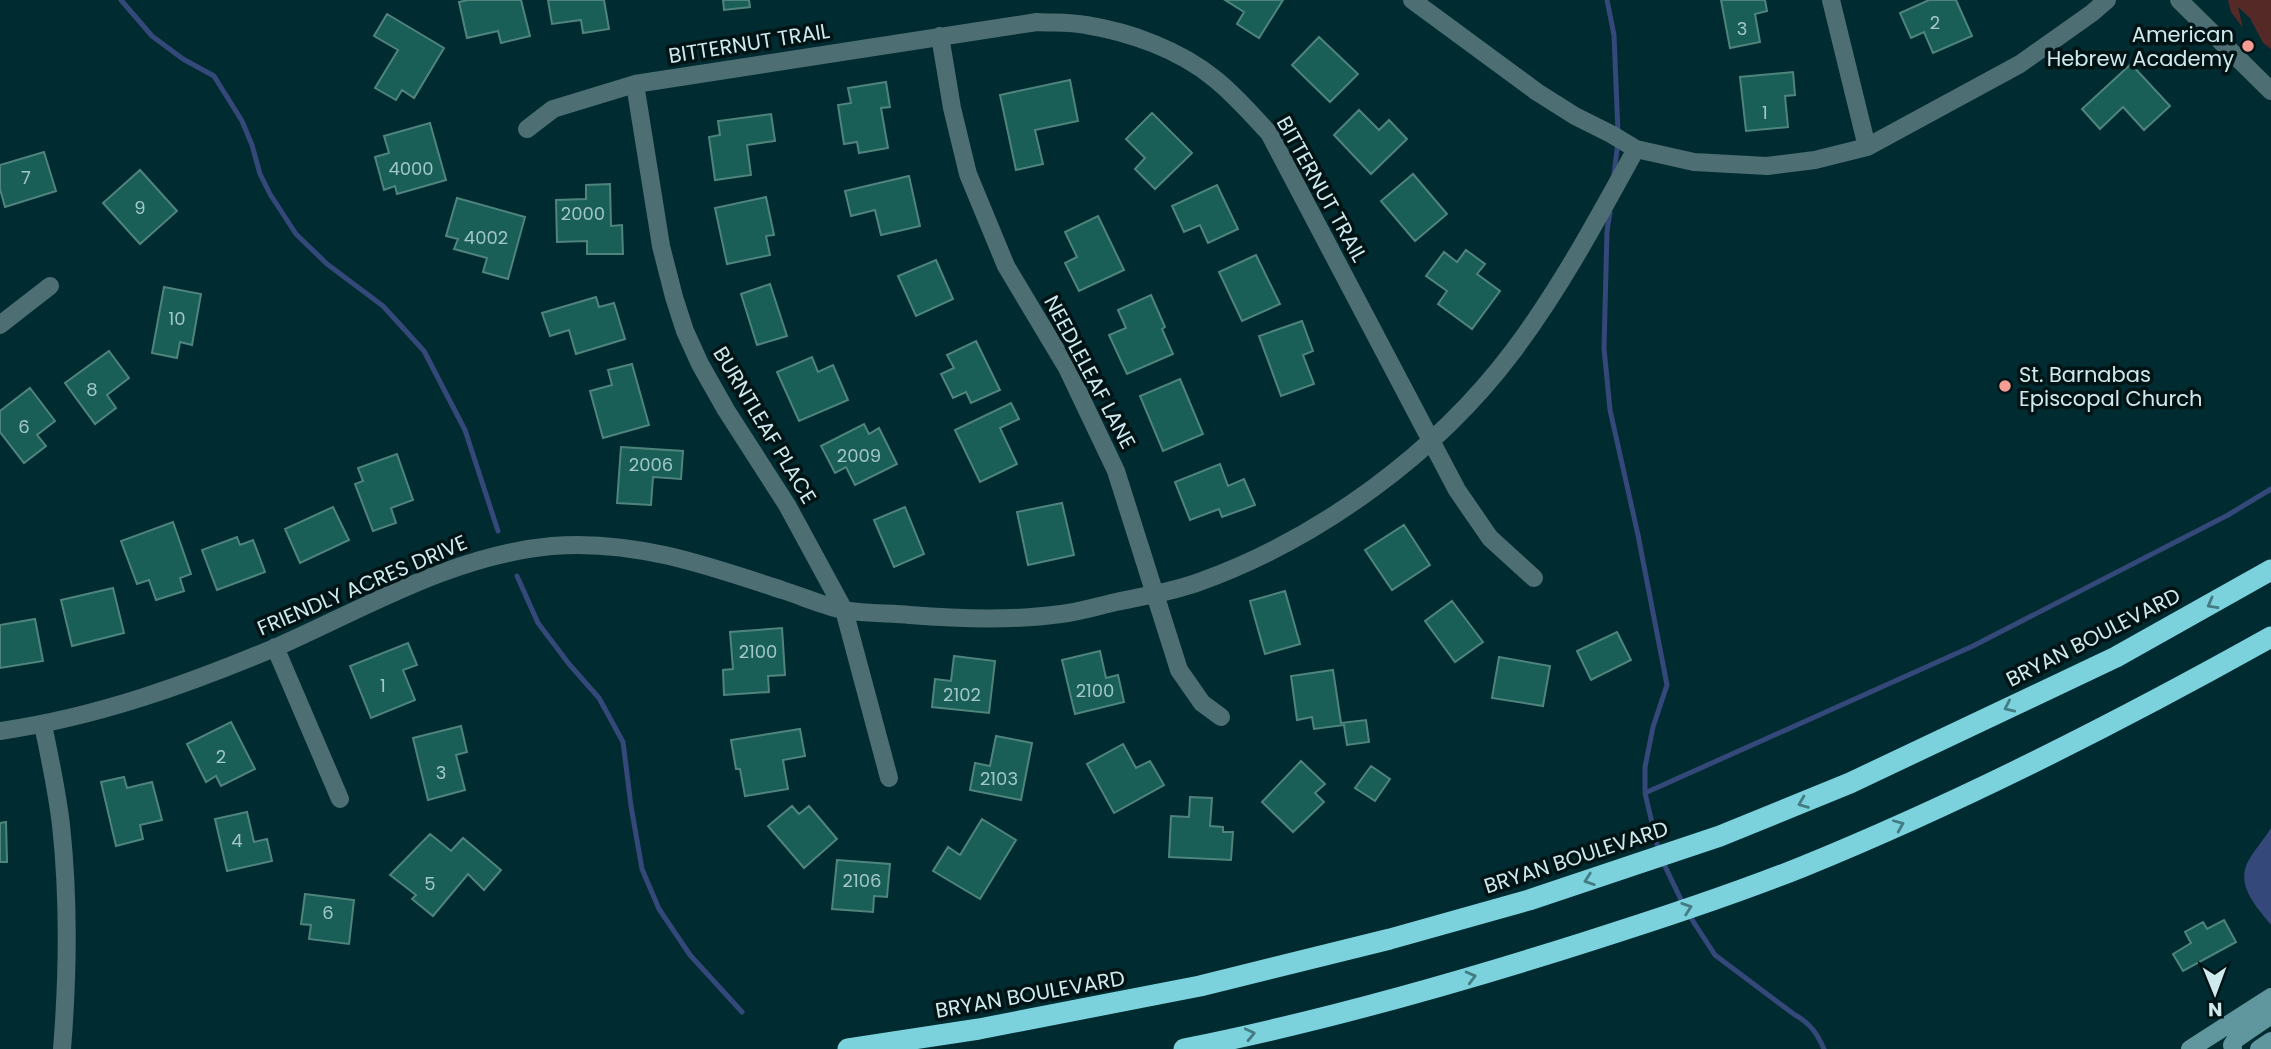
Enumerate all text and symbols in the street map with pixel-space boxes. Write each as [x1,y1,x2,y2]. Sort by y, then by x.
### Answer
house number: 2 [1930,10,1940,35]
street label: BITTERNUT TRAIL [666,16,832,70]
house number: 3 [1737,16,1747,41]
place label: American Hebrew Academy [2047,20,2234,73]
marker: American Hebrew Academy [2240,38,2256,54]
house number: 1 [1762,100,1768,125]
street label: BITTERNUT TRAIL [1270,111,1374,267]
house number: 4000 [388,156,434,181]
house number: 7 [21,165,31,190]
house number: 9 [134,195,146,220]
house number: 2000 [561,201,605,226]
house number: 4002 [464,225,508,250]
street label: NEEDLELEAF LANE [1037,290,1143,454]
house number: 10 [168,306,186,331]
street label: BURNTLEAF PLACE [707,341,823,509]
place label: St. Barnabas Episcopal Church [2019,360,2203,413]
house number: 8 [86,377,98,402]
marker: St. Barnabas Episcopal Church [1997,378,2013,394]
house number: 6 [18,414,30,439]
house number: 2009 [837,443,881,468]
house number: 2006 [629,452,673,477]
street label: FRIENDLY ACRES DRIVE [253,528,471,642]
street label: BRYAN BOULEVARD [2001,581,2185,693]
one-way arrow [2206,596,2219,609]
house number: 2100 [739,639,777,664]
house number: 1 [380,673,386,698]
house number: 2100 [1076,678,1114,703]
house number: 2102 [943,682,981,707]
one-way arrow [2004,699,2016,713]
house number: 2 [216,744,226,769]
house number: 3 [436,760,446,785]
house number: 2103 [980,766,1018,791]
one-way arrow [1797,794,1809,808]
street label: BRYAN BOULEVARD [1480,814,1672,900]
one-way arrow [1892,819,1904,833]
house number: 4 [231,828,243,853]
house number: 2106 [843,868,881,893]
house number: 5 [424,871,436,896]
one-way arrow [1583,872,1595,886]
house number: 6 [322,900,334,925]
one-way arrow [1681,902,1693,916]
north arrow [2180,958,2250,1028]
street label: BRYAN BOULEVARD [933,963,1127,1025]
one-way arrow [1465,971,1477,985]
text: N [2208,996,2223,1023]
one-way arrow [1244,1028,1256,1042]

